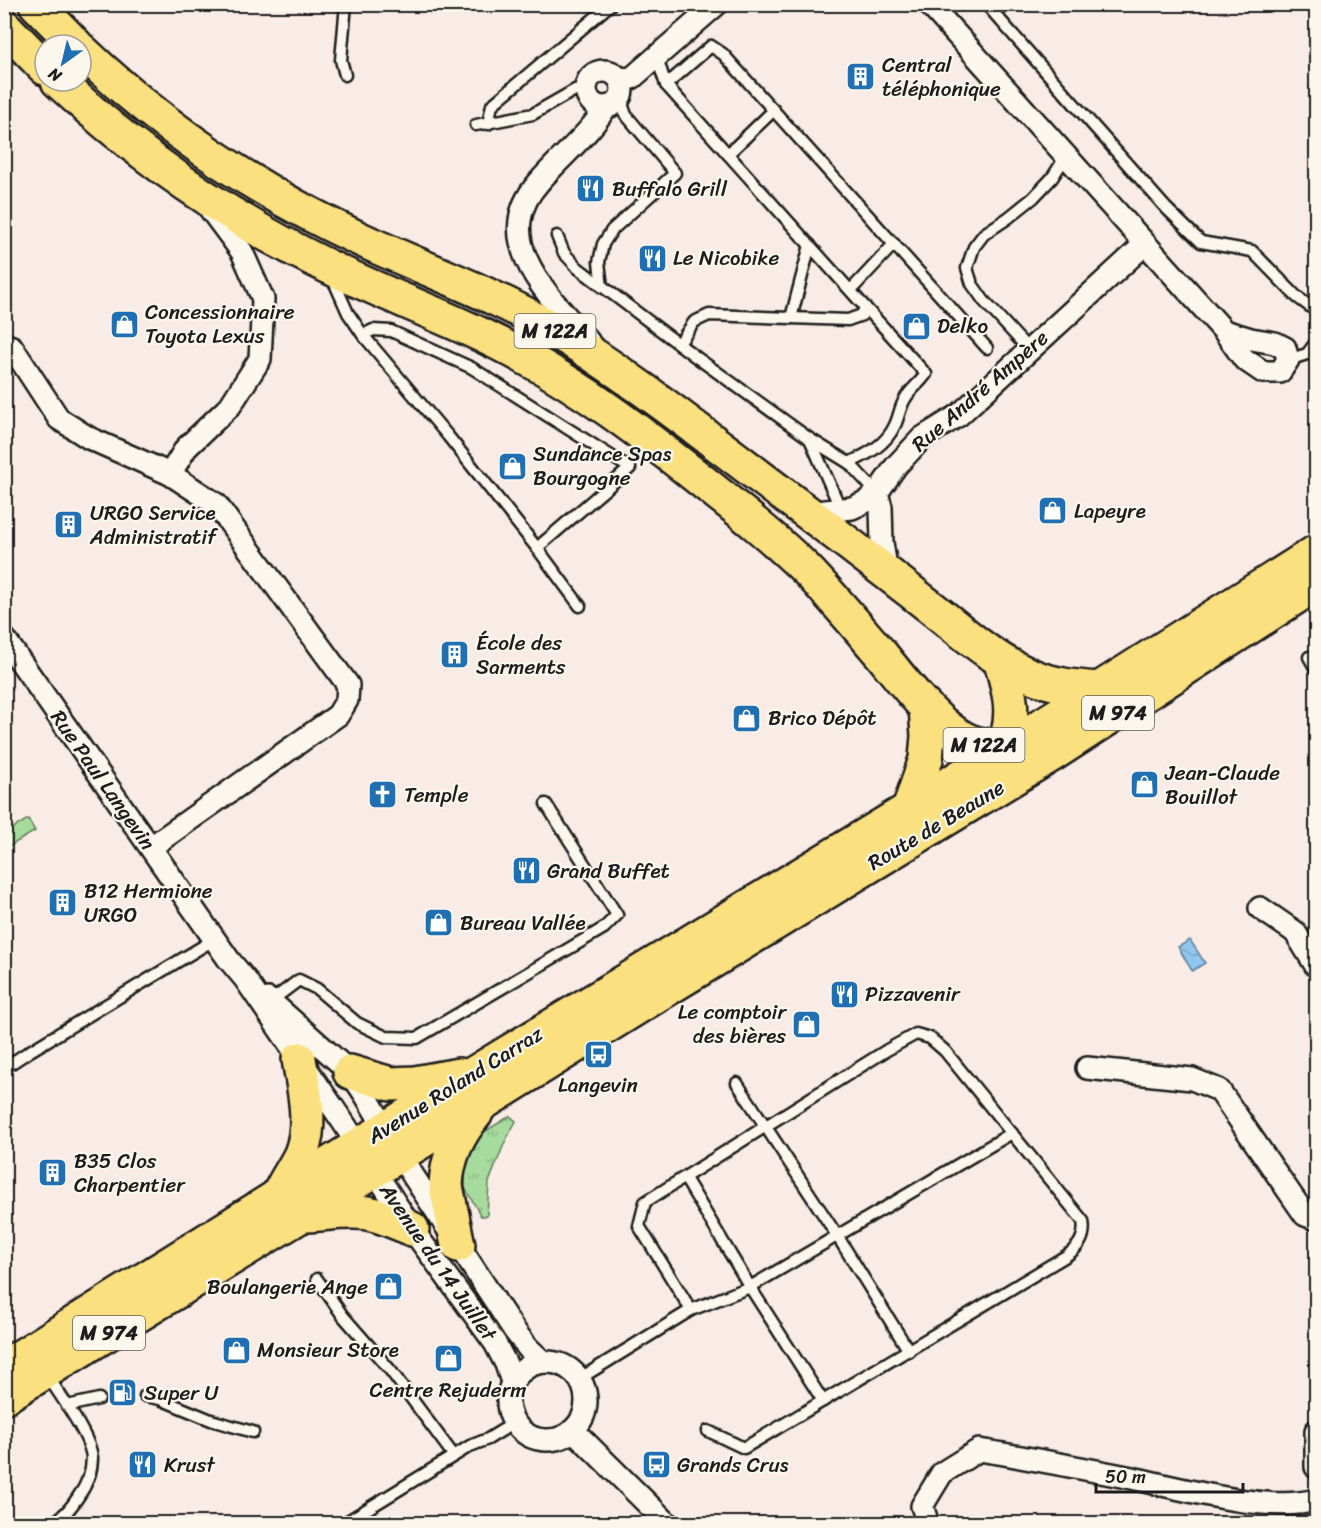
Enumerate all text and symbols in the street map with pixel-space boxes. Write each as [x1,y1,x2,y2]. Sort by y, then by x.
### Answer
north arrow [33,33,93,93]
place label: Central téléphonique [882,46,1001,108]
text: N [41,59,68,91]
building icon: Central téléphonique [845,61,877,93]
place label: Buffalo Grill [612,170,728,208]
restaurant icon: Buffalo Grill [575,173,607,205]
place label: Le Nicobike [673,239,780,277]
restaurant icon: Le Nicobike [636,242,668,274]
place label: Concessionnaire Toyota Lexus [145,293,295,355]
place label: Delko [937,307,988,345]
shop icon: Concessionnaire Toyota Lexus [108,308,140,340]
shop icon: Delko [900,310,932,342]
road number: M 122A [514,314,596,348]
street label: Rue André Ampère [902,320,1058,462]
place label: Sundance Spas Bourgogne [533,435,672,497]
shop icon: Sundance Spas Bourgogne [496,450,528,482]
place label: Lapeyre [1074,492,1146,530]
place label: URGO Service Administratif [89,494,219,556]
shop icon: Lapeyre [1037,495,1069,527]
building icon: URGO Service Administratif [53,509,85,541]
place label: École des Sarments [476,624,566,686]
building icon: École des Sarments [439,639,471,671]
road number: M 974 [1082,696,1154,730]
place label: Brico Dépôt [768,699,877,737]
street label: Rue Paul Langevin [40,702,166,858]
shop icon: Brico Dépôt [731,702,763,734]
road number: M 122A [944,728,1024,762]
place label: Jean-Claude Bouillot [1164,754,1280,816]
street label: Route de Beaune [860,769,1012,881]
shop icon: Jean-Claude Bouillot [1128,769,1160,801]
place label: Temple [404,776,469,814]
church icon: Temple [367,779,399,811]
place label: Grand Buffet [547,852,670,890]
restaurant icon: Grand Buffet [510,855,542,887]
place label: B12 Hermione URGO [84,872,213,934]
building icon: B12 Hermione URGO [47,887,79,919]
place label: Bureau Vallée [460,904,586,942]
shop icon: Bureau Vallée [423,907,455,939]
place label: Pizzavenir [865,975,961,1013]
restaurant icon: Pizzavenir [828,978,860,1010]
place label: Le comptoir des bières [678,993,787,1055]
shop icon: Le comptoir des bières [791,1008,823,1040]
street label: Avenue Roland Carraz [359,1015,551,1155]
bus stop icon: Langevin [582,1038,614,1070]
place label: Langevin [558,1066,638,1104]
place label: B35 Clos Charpentier [74,1142,186,1204]
building icon: B35 Clos Charpentier [37,1157,69,1189]
street label: Avenue du 14 Juillet [369,1174,508,1350]
place label: Boulangerie Ange [207,1268,368,1306]
shop icon: Boulangerie Ange [373,1271,405,1303]
road number: M 974 [73,1316,145,1350]
place label: Monsieur Store [257,1331,399,1369]
shop icon: Monsieur Store [220,1334,252,1366]
shop icon: Centre Rejuderm [432,1343,464,1375]
place label: Centre Rejuderm [370,1371,526,1409]
place label: Super U [144,1374,219,1412]
fuel station icon: Super U [107,1377,139,1409]
place label: Krust [164,1446,216,1484]
place label: Grands Crus [677,1446,789,1484]
restaurant icon: Krust [127,1449,159,1481]
bus stop icon: Grands Crus [640,1449,672,1481]
scale bar [1096,1456,1243,1494]
text: 50 m [1105,1461,1146,1493]

